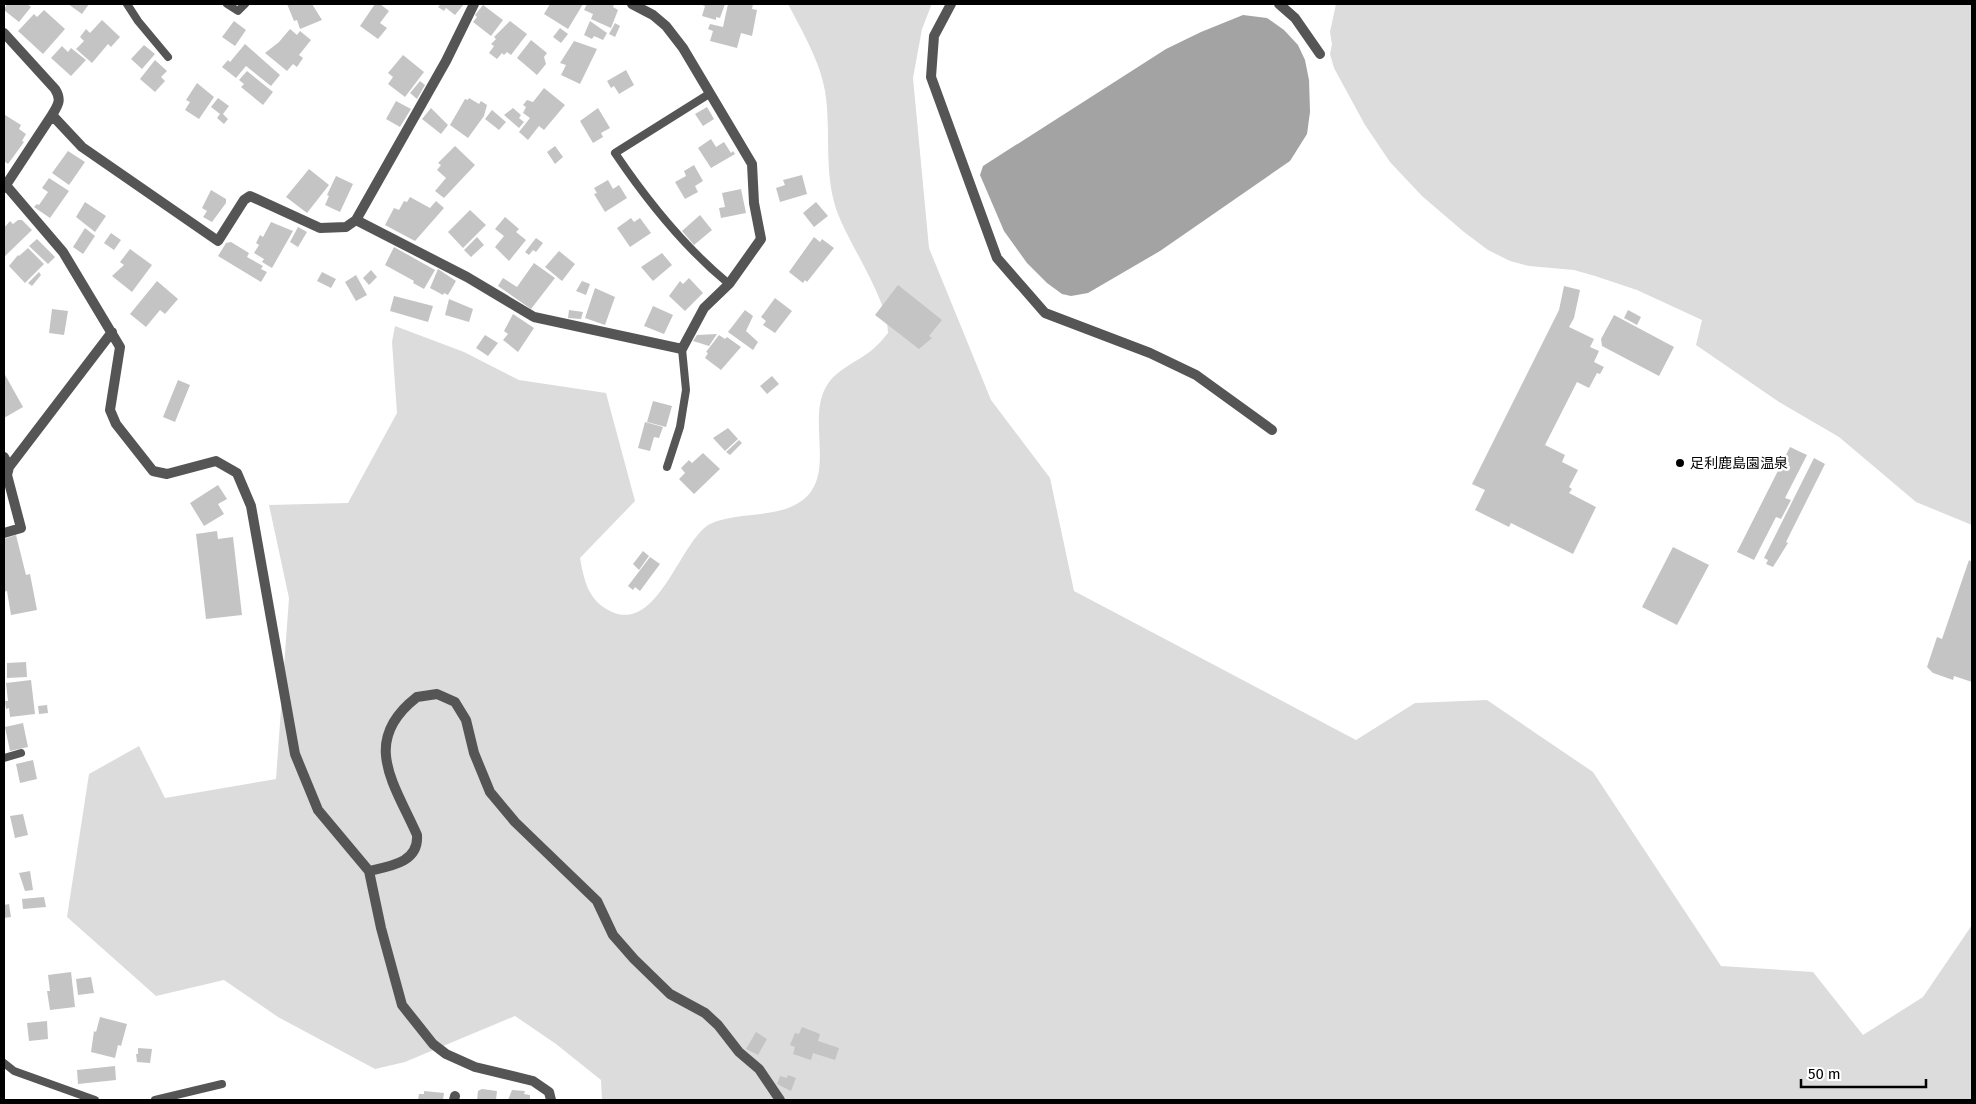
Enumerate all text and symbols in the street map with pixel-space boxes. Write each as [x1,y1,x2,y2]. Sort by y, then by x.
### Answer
place label: 足利鹿島園温泉 [1690,455,1788,472]
marker: 足利鹿島園温泉 [1674,457,1686,469]
scale bar [1801,1056,1926,1088]
text: 50 m [1808,1065,1841,1083]

